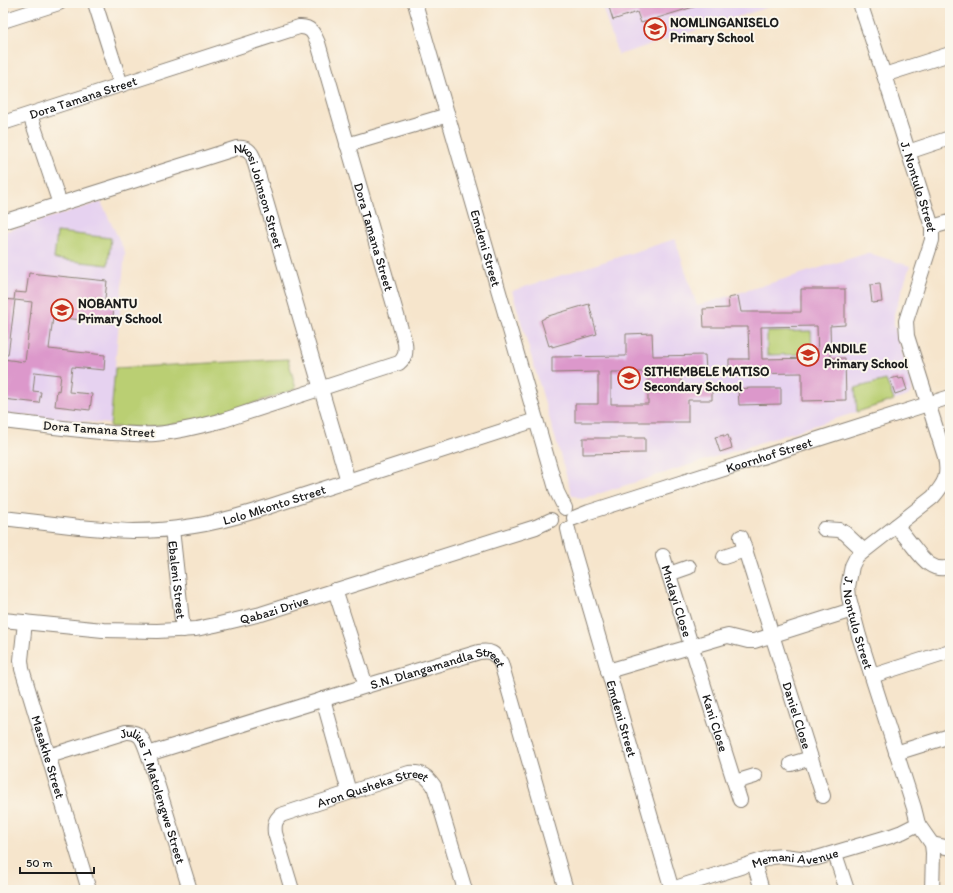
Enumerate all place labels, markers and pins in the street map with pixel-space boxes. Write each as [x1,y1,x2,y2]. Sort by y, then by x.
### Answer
place label: NOMLINGANISELO Primary School [670,15,779,46]
school or university icon: NOMLINGANISELO Primary School [642,16,668,42]
place label: NOBANTU Primary School [78,296,162,327]
school or university icon: NOBANTU Primary School [49,297,75,323]
place label: ANDILE Primary School [823,341,908,372]
school or university icon: ANDILE Primary School [795,342,821,368]
place label: SITHEMBELE MATISO Secondary School [644,364,770,395]
school or university icon: SITHEMBELE MATISO Secondary School [616,365,642,391]

